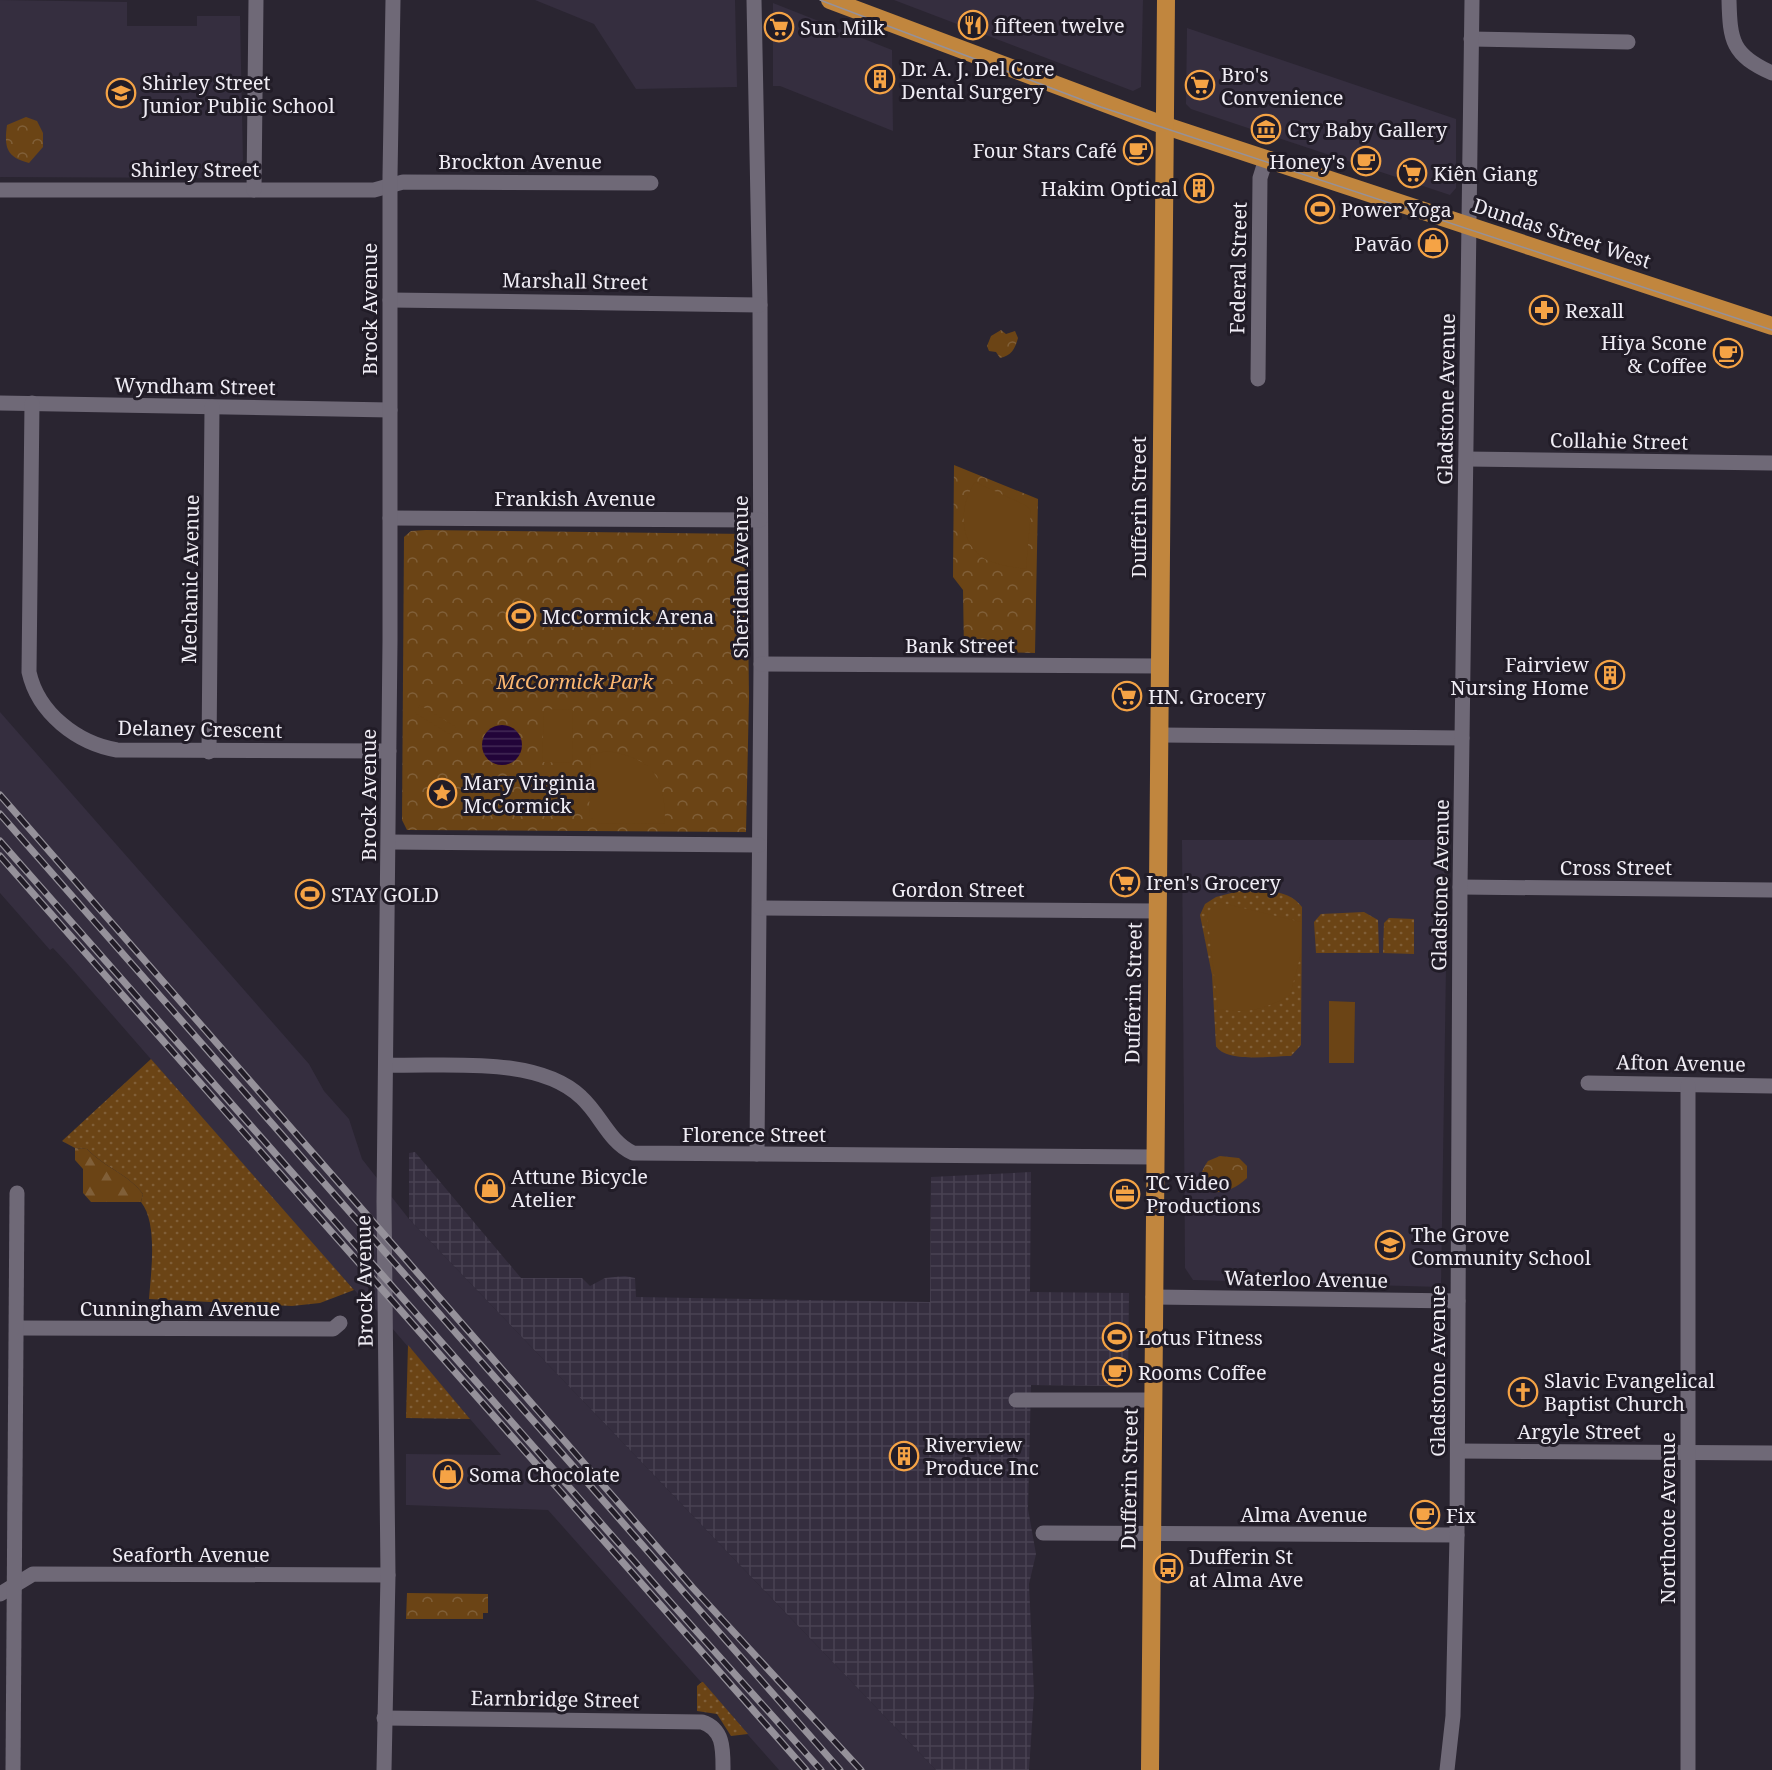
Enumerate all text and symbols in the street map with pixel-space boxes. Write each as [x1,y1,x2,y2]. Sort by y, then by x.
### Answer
restaurant icon: fifteen twelve [957,9,989,41]
supermarket icon: Sun Milk [763,11,795,43]
place label: fifteen twelve [994,12,1125,39]
place label: Sun Milk [800,14,885,41]
place label: Dr. A. J. Del Core Dental Surgery [901,55,1055,105]
place label: Bro's Convenience [1221,61,1343,111]
building icon: Dr. A. J. Del Core Dental Surgery [864,63,896,95]
place label: Shirley Street Junior Public School [141,69,335,119]
supermarket icon: Bro's Convenience [1184,69,1216,101]
school or university icon: Shirley Street Junior Public School [105,77,137,109]
museum icon: Cry Baby Gallery [1250,113,1282,145]
place label: Cry Baby Gallery [1287,116,1448,143]
cafe icon: Four Stars Café [1122,134,1154,166]
place label: Four Stars Café [973,137,1117,164]
cafe icon: Honey's [1350,145,1382,177]
street label: Brockton Avenue [438,148,602,175]
place label: Honey's [1269,148,1345,175]
street label: Shirley Street [131,156,259,183]
supermarket icon: Kiên Giang [1396,157,1428,189]
place label: Kiên Giang [1433,160,1538,187]
building icon: Hakim Optical [1183,172,1215,204]
place label: Hakim Optical [1041,175,1178,202]
street label: Dundas Street West [1470,192,1654,274]
sports icon: Power Yoga [1304,193,1336,225]
place label: Power Yoga [1341,196,1452,223]
street label: Federal Street [1223,202,1253,334]
shop icon: Pavão [1417,227,1449,259]
place label: Pavão [1354,230,1412,257]
street label: Brock Avenue [356,243,383,375]
street label: Marshall Street [502,266,648,296]
pharmacy icon: Rexall [1528,294,1560,326]
place label: Rexall [1565,297,1624,324]
street label: Gladstone Avenue [1431,313,1461,485]
place label: Hiya Scone & Coffee [1601,329,1707,379]
cafe icon: Hiya Scone & Coffee [1712,337,1744,369]
street label: Wyndham Street [114,371,276,401]
street label: Collahie Street [1550,426,1688,456]
street label: Dufferin Street [1125,436,1152,578]
street label: Frankish Avenue [494,485,656,512]
street label: Mechanic Avenue [175,494,205,664]
street label: Sheridan Avenue [727,495,754,659]
sports icon: McCormick Arena [505,600,537,632]
place label: McCormick Arena [542,603,714,630]
street label: Bank Street [905,632,1015,659]
place label: Fairview Nursing Home [1450,651,1590,701]
building icon: Fairview Nursing Home [1594,659,1626,691]
park label: McCormick Park [496,668,654,695]
supermarket icon: HN. Grocery [1111,680,1143,712]
place label: HN. Grocery [1148,683,1267,710]
street label: Delaney Crescent [117,714,283,744]
street label: Brock Avenue [355,729,382,861]
place label: Mary Virginia McCormick [463,769,596,819]
place icon: Mary Virginia McCormick [426,777,458,809]
street label: Gladstone Avenue [1425,799,1455,971]
street label: Cross Street [1560,854,1672,881]
supermarket icon: Iren's Grocery [1109,866,1141,898]
place label: Iren's Grocery [1146,869,1281,896]
street label: Gordon Street [892,876,1024,903]
sports icon: STAY GOLD [294,878,326,910]
place label: STAY GOLD [331,881,439,908]
street label: Dufferin Street [1118,922,1148,1064]
street label: Afton Avenue [1616,1048,1746,1078]
street label: Florence Street [682,1121,826,1148]
place label: Attune Bicycle Atelier [511,1163,648,1213]
place label: TC Video Productions [1146,1169,1261,1219]
shop icon: Attune Bicycle Atelier [474,1172,506,1204]
office icon: TC Video Productions [1109,1178,1141,1210]
street label: Brock Avenue [349,1215,379,1347]
place label: The Grove Community School [1411,1221,1591,1271]
school or university icon: The Grove Community School [1374,1229,1406,1261]
street label: Waterloo Avenue [1224,1264,1388,1294]
street label: Gladstone Avenue [1424,1285,1451,1457]
street label: Cunningham Avenue [80,1295,280,1322]
sports icon: Lotus Fitness [1101,1321,1133,1353]
place label: Lotus Fitness [1138,1324,1263,1351]
cafe icon: Rooms Coffee [1101,1356,1133,1388]
place label: Rooms Coffee [1138,1359,1267,1386]
place label: Slavic Evangelical Baptist Church [1544,1367,1715,1417]
church icon: Slavic Evangelical Baptist Church [1507,1376,1539,1408]
street label: Dufferin Street [1114,1408,1144,1550]
street label: Argyle Street [1517,1418,1641,1445]
place label: Riverview Produce Inc [925,1431,1039,1481]
street label: Northcote Avenue [1654,1432,1681,1604]
building icon: Riverview Produce Inc [888,1440,920,1472]
shop icon: Soma Chocolate [432,1458,464,1490]
place label: Soma Chocolate [469,1461,620,1488]
cafe icon: Fix [1409,1499,1441,1531]
street label: Alma Avenue [1240,1501,1368,1528]
place label: Fix [1446,1502,1476,1529]
street label: Seaforth Avenue [112,1541,270,1568]
place label: Dufferin St at Alma Ave [1189,1543,1303,1593]
bus stop icon: Dufferin St at Alma Ave [1152,1552,1184,1584]
street label: Earnbridge Street [470,1684,640,1714]

